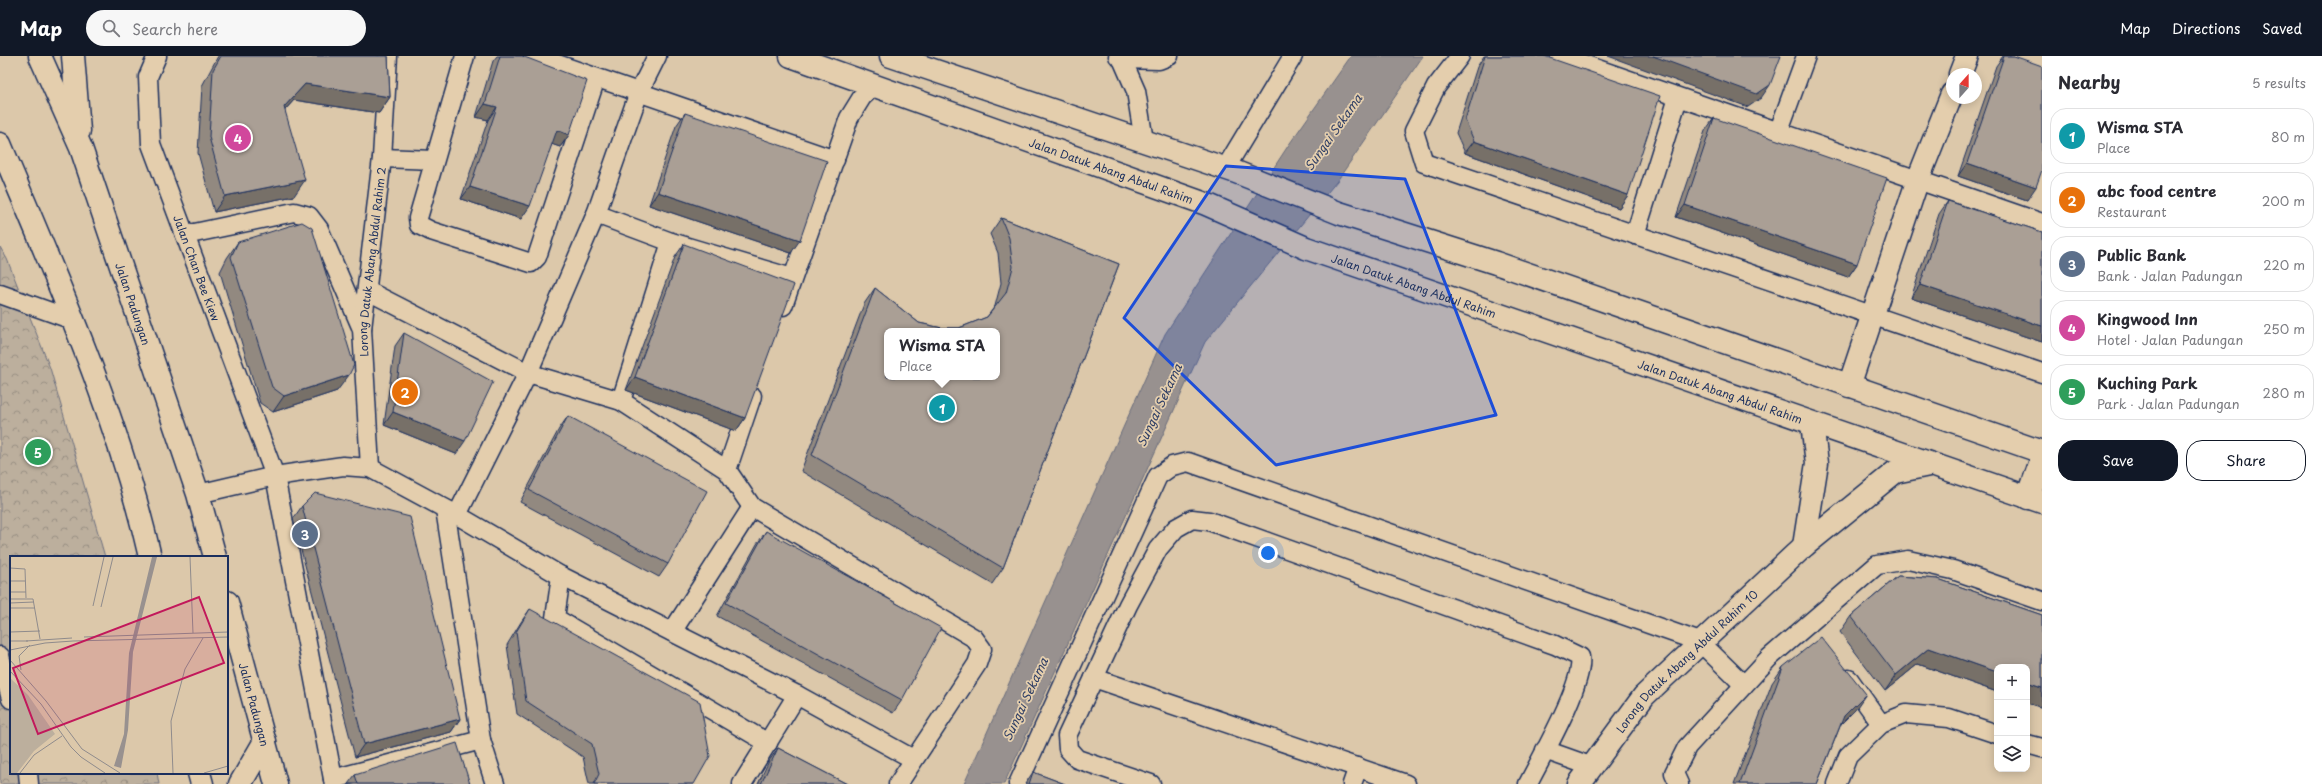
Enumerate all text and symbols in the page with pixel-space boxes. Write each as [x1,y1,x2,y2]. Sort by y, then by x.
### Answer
search box [86,10,366,46]
text: Map [20,14,62,42]
icon: search [100,17,122,39]
text: Search here [132,17,218,40]
text: Map [2120,18,2150,39]
text: Directions [2172,18,2240,39]
text: Saved [2262,18,2302,39]
north arrow [1946,68,1982,104]
text: Nearby [2058,69,2120,95]
text: 5 results [2252,73,2306,92]
water label: Sungai Sekama [1300,89,1367,174]
text: Wisma STA [2097,115,2183,138]
pin: 4 [225,123,251,153]
text: 1 [2069,127,2075,146]
text: 80 m [2271,127,2305,146]
street label: Jalan Datuk Abang Abdul Rahim [1027,133,1196,207]
text: Place [2097,138,2130,157]
street label: Lorong Datuk Abang Abdul Rahim 2 [353,166,389,357]
text: abc food centre [2097,179,2217,202]
text: 2 [2067,191,2077,210]
text: 200 m [2262,191,2305,210]
text: Restaurant [2097,202,2167,221]
street label: Jalan Chan Bee Kiew [170,212,225,324]
text: Public Bank [2097,243,2186,266]
street label: Jalan Datuk Abang Abdul Rahim [1329,249,1499,322]
text: 3 [2068,255,2076,274]
text: 220 m [2263,255,2305,274]
street label: Jalan Padungan [112,260,155,347]
text: Bank · Jalan Padungan [2097,266,2243,285]
text: Kingwood Inn [2097,307,2198,330]
text: 4 [2068,319,2076,338]
text: 250 m [2263,319,2305,338]
popup [884,328,1000,380]
text: Hotel · Jalan Padungan [2097,330,2243,349]
text: Wisma STA [899,333,985,356]
street label: Jalan Datuk Abang Abdul Rahim [1636,355,1805,427]
text: Place [899,356,932,375]
water label: Sungai Sekama [1132,359,1187,449]
text: Kuching Park [2097,371,2198,394]
pin: 2 [392,377,418,407]
text: 5 [2068,383,2076,402]
text: 280 m [2263,383,2305,402]
pin: 1 [929,393,955,423]
text: Park · Jalan Padungan [2097,394,2240,413]
pin: 5 [25,437,51,467]
button: Save [2058,440,2178,481]
button: Share [2186,440,2306,481]
pin: 3 [292,519,318,549]
your location [1258,543,1278,563]
inset map [10,556,228,774]
street label: Lorong Datuk Abang Abdul Rahim 10 [1611,585,1761,736]
water label: Sungai Sekama [998,653,1053,743]
street label: Jalan Padungan [235,661,274,748]
map controls [1994,664,2030,772]
button: + [1994,664,2030,700]
button: − [1994,700,2030,736]
button: layers [1994,736,2030,772]

